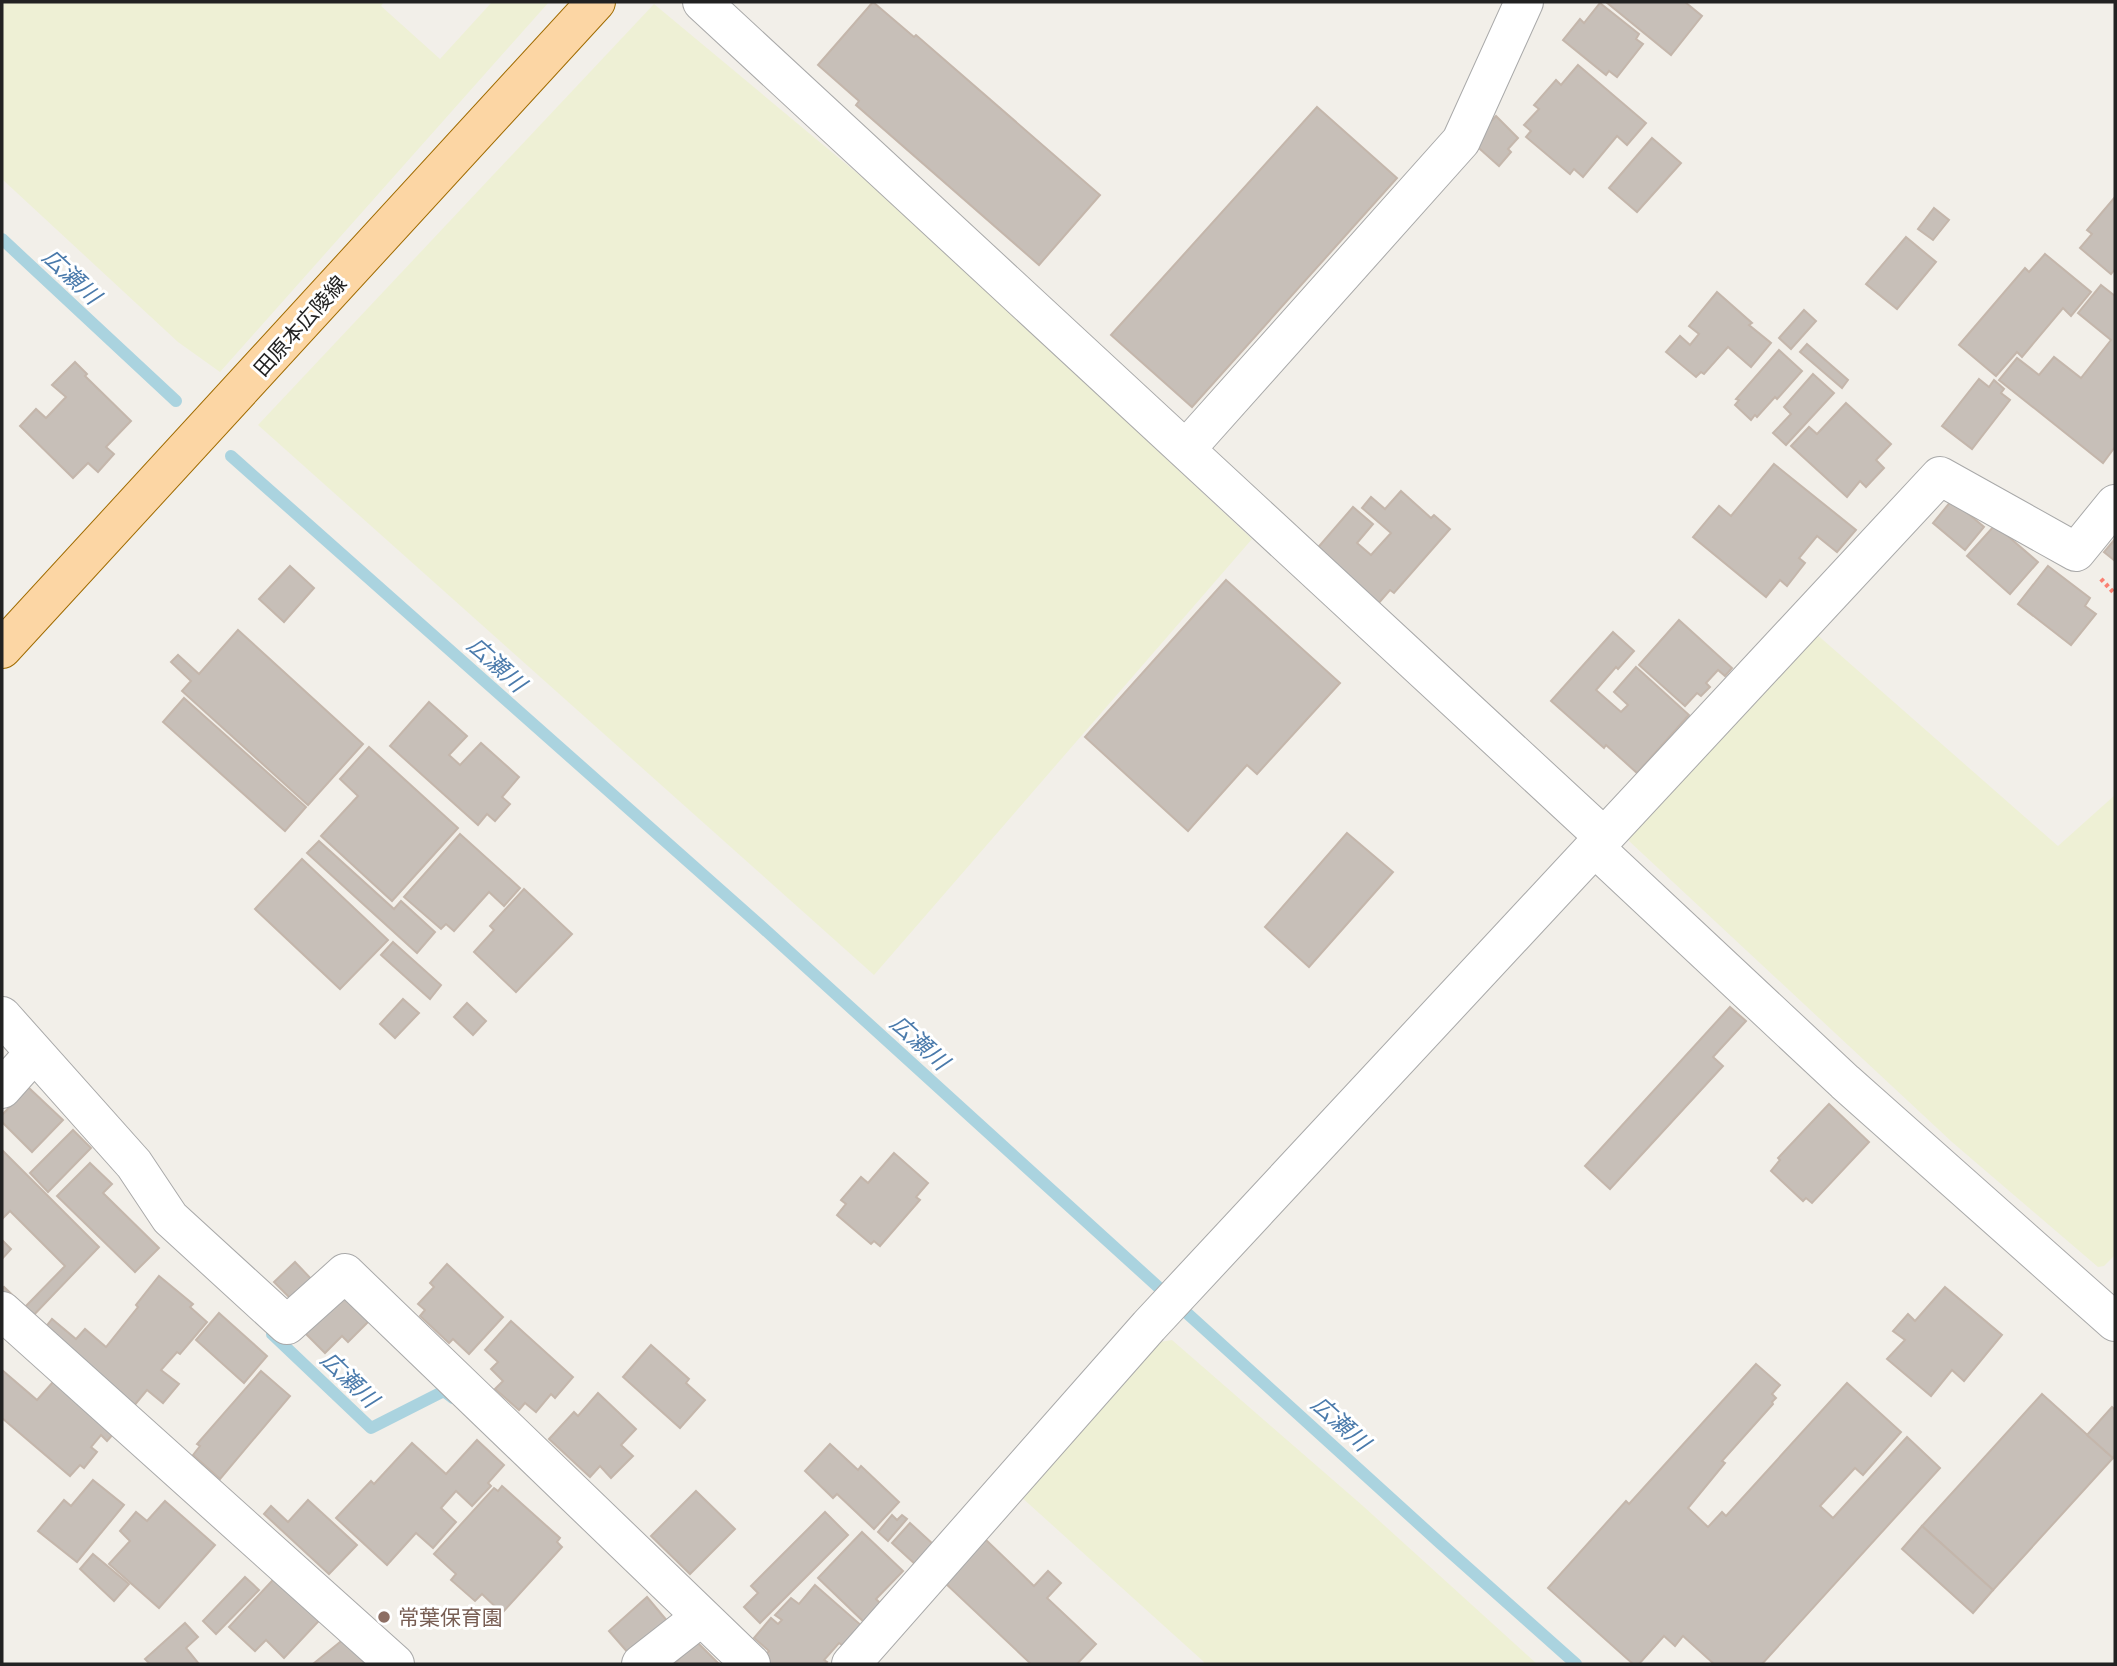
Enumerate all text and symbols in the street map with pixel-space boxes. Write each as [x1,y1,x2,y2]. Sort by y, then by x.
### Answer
water label: 広瀬川 [37,242,109,312]
street label: 田原本広陵線 [248,270,352,382]
water label: 広瀬川 [462,630,535,700]
water label: 広瀬川 [885,1008,958,1078]
water label: 広瀬川 [315,1345,387,1415]
water label: 広瀬川 [1306,1389,1379,1459]
place label: 常葉保育園 [398,1604,503,1631]
marker: 常葉保育園 [376,1609,392,1625]

